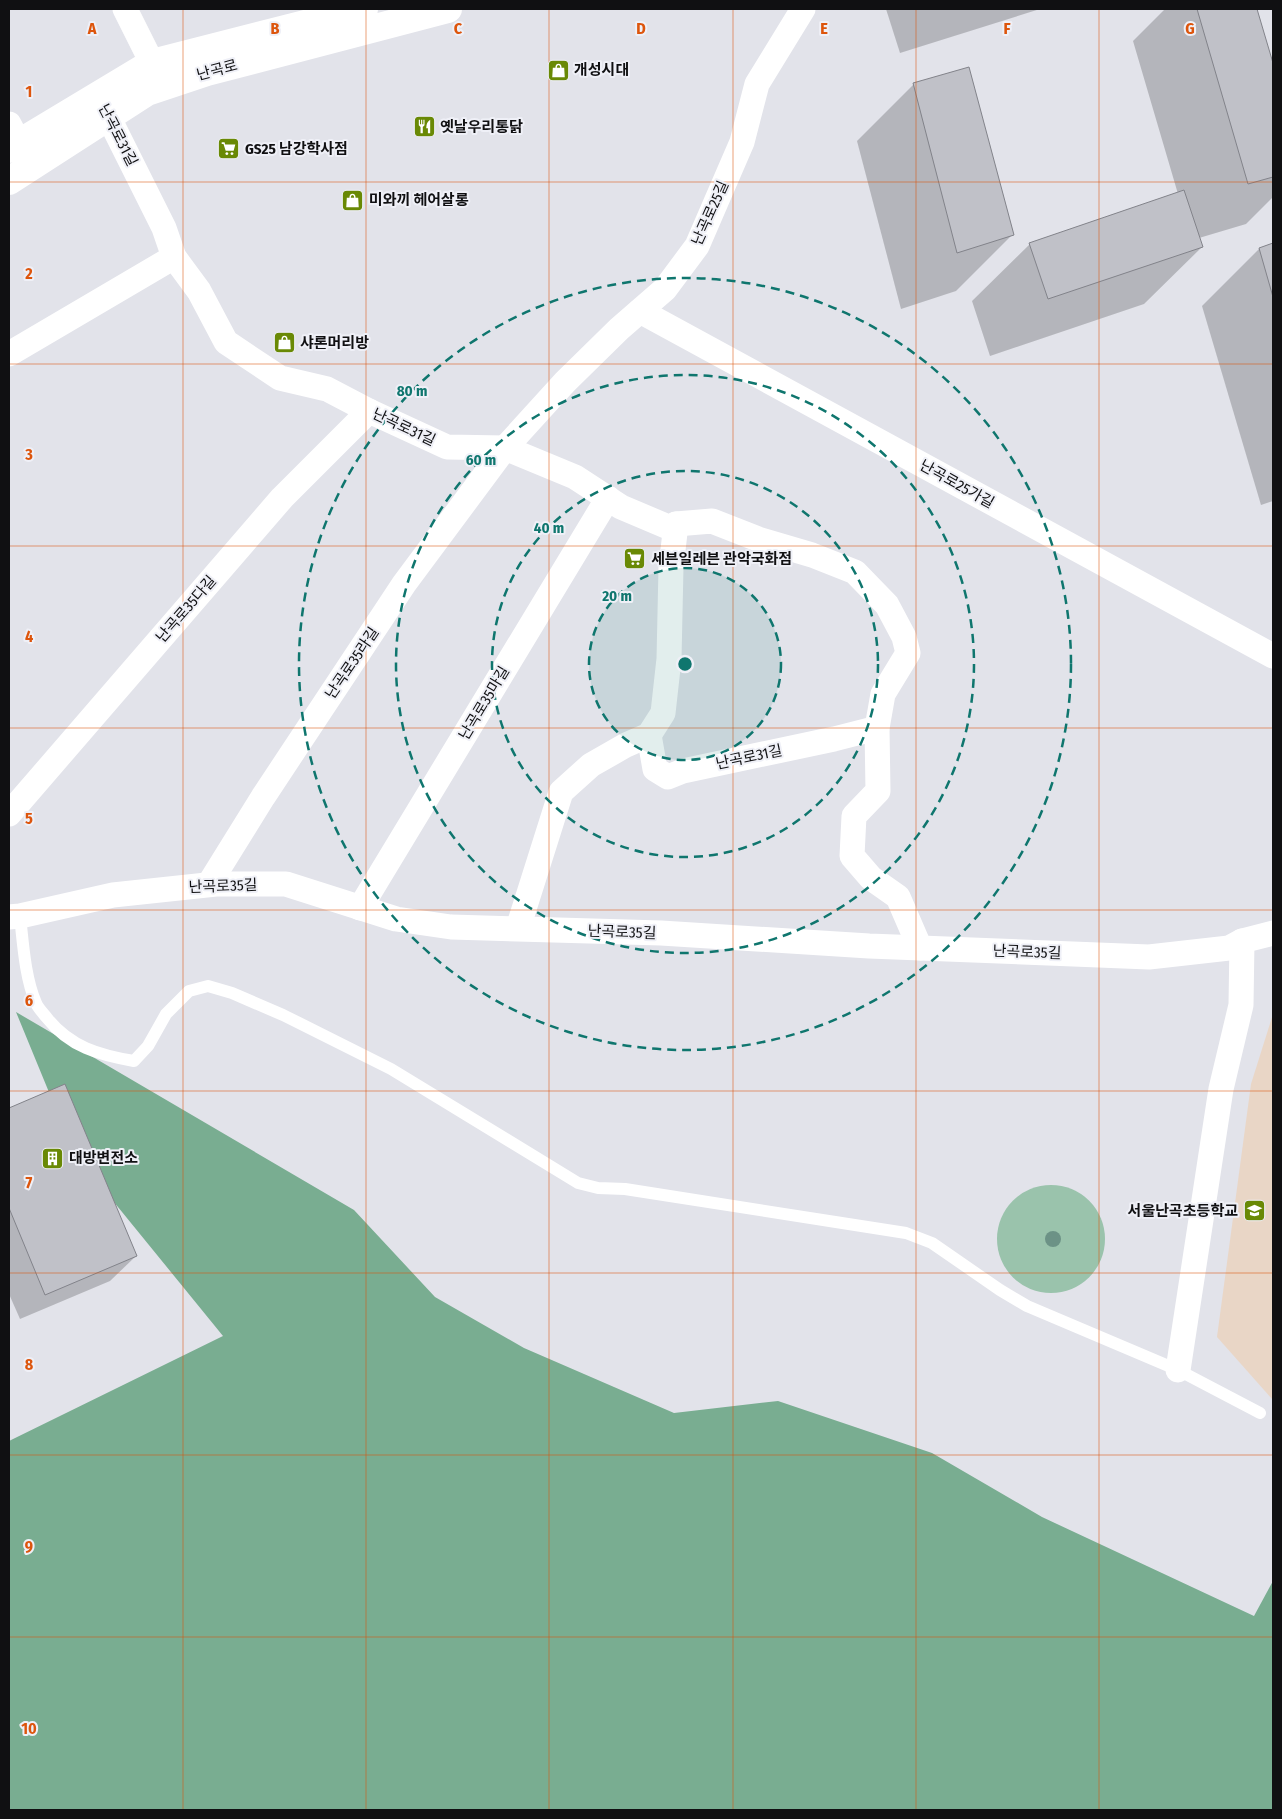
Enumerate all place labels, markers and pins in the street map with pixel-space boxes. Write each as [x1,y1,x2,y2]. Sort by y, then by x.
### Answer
shop icon: 개성시대 [546,58,570,82]
place label: 개성시대 [574,61,629,79]
restaurant icon: 옛날우리통닭 [412,115,436,139]
place label: 옛날우리통닭 [440,118,523,136]
supermarket icon: GS25 남강학사점 [217,137,241,161]
place label: GS25 남강학사점 [245,140,348,158]
shop icon: 미와끼 헤어살롱 [341,188,365,212]
place label: 미와끼 헤어살롱 [369,191,469,209]
shop icon: 샤론머리방 [272,331,296,355]
place label: 샤론머리방 [300,334,369,352]
supermarket icon: 세븐일레븐 관악국화점 [623,547,647,571]
place label: 세븐일레븐 관악국화점 [651,550,792,568]
centre of rings [676,655,694,673]
building icon: 대방변전소 [41,1146,65,1170]
place label: 대방변전소 [69,1149,138,1167]
school or university icon: 서울난곡초등학교 [1242,1199,1266,1223]
place label: 서울난곡초등학교 [1128,1202,1238,1220]

